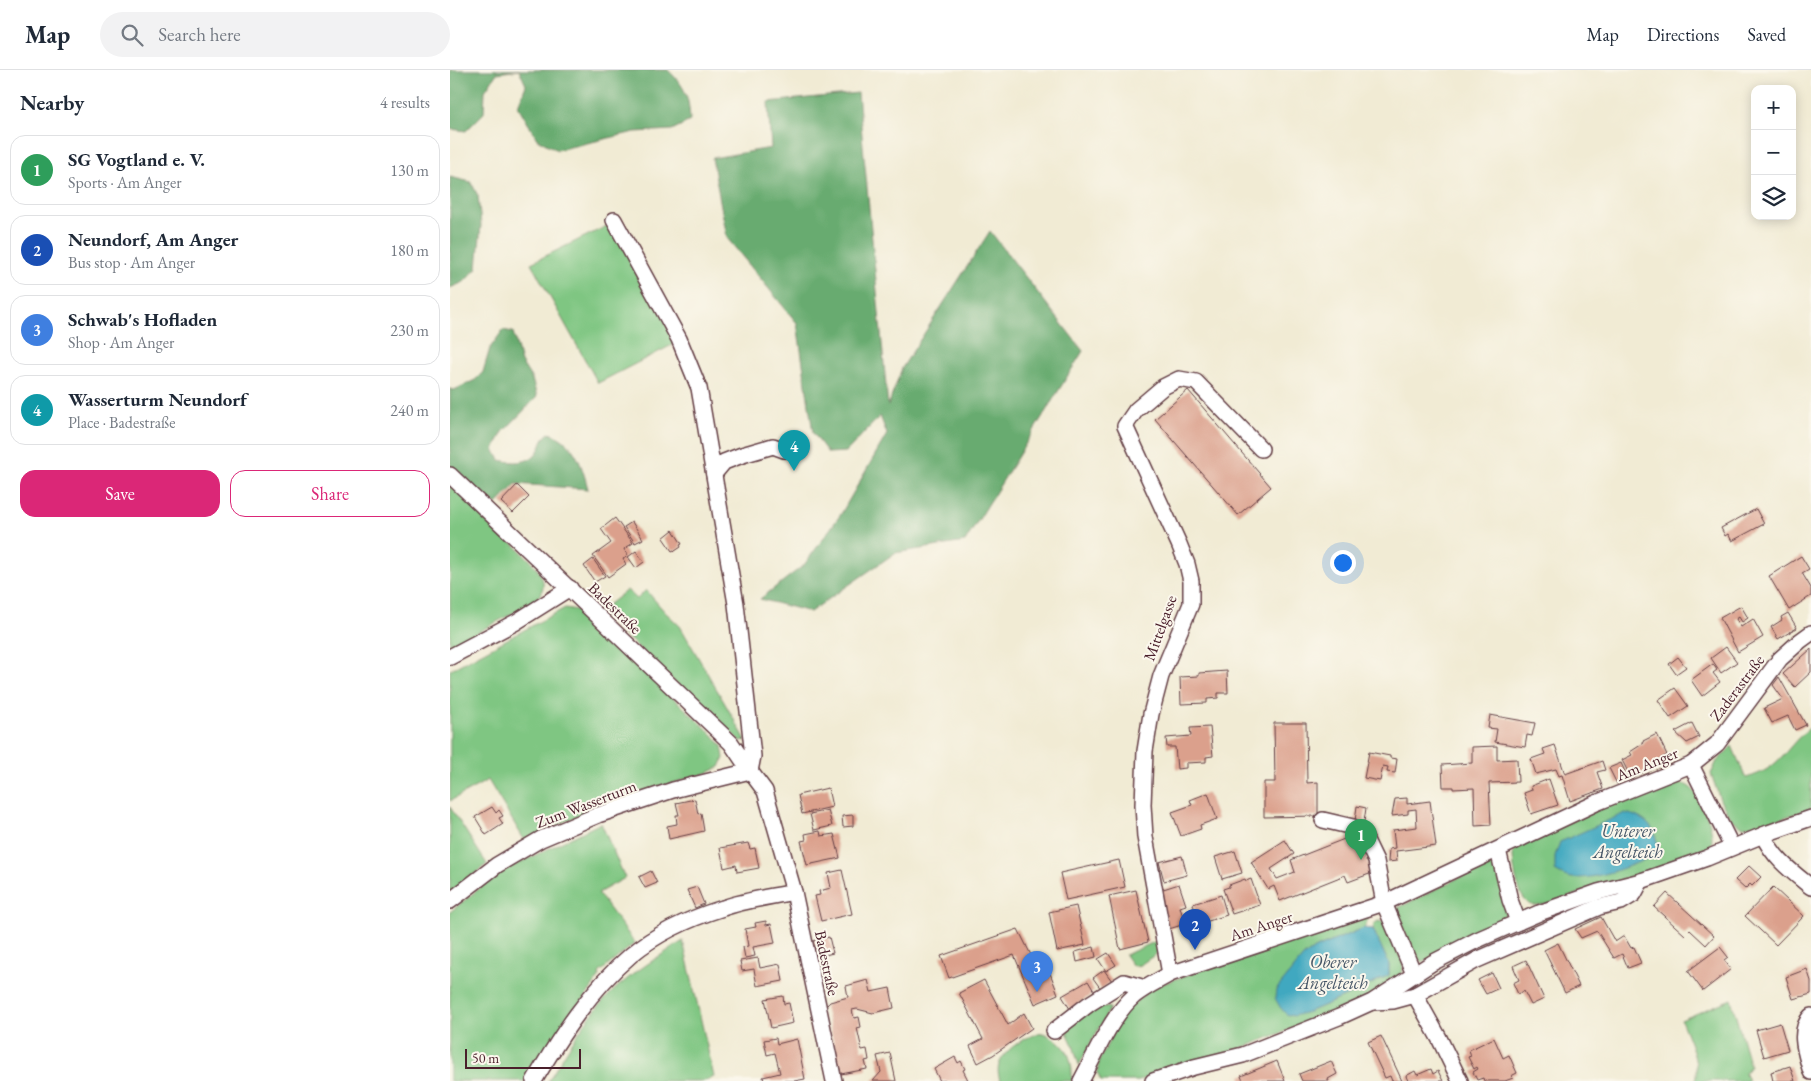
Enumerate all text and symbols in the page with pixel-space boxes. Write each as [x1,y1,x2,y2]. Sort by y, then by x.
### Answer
search box [100,12,450,57]
text: Map [25,19,70,50]
icon: search [118,21,146,49]
text: Search here [158,22,241,47]
text: Map [1587,23,1619,46]
text: Directions [1647,23,1719,46]
text: Saved [1747,23,1786,46]
map controls [1751,85,1796,220]
button: + [1751,85,1796,130]
text: Nearby [20,89,84,116]
text: 4 results [380,92,430,113]
button: − [1751,130,1796,175]
text: SG Vogtland e. V. [68,147,205,172]
text: 1 [33,160,41,181]
text: 130 m [390,160,429,181]
text: Sports · Am Anger [68,172,182,193]
button: layers [1751,175,1796,220]
text: Neundorf, Am Anger [68,227,238,252]
text: 2 [33,240,41,261]
text: 180 m [390,240,429,261]
text: Bus stop · Am Anger [68,252,195,273]
text: Schwab's Hofladen [68,307,217,332]
text: 3 [33,320,41,341]
text: 230 m [390,320,429,341]
text: Shop · Am Anger [68,332,174,353]
text: Wasserturm Neundorf [68,387,247,412]
text: 4 [33,400,41,421]
text: 240 m [390,400,429,421]
text: Place · Badestraße [68,412,175,433]
pin: 4 [778,430,810,471]
button: Save [20,470,220,517]
button: Share [230,470,430,517]
your location [1330,550,1356,576]
street label: Badestraße [584,577,646,639]
street label: Mittelgasse [1138,592,1182,664]
street label: Zaderastraße [1705,650,1769,726]
street label: Am Anger [1612,742,1682,786]
street label: Zum Wasserturm [533,775,640,833]
pin: 1 [1345,819,1377,860]
water label: Unterer Angelteich [1591,819,1663,864]
street label: Am Anger [1226,906,1296,946]
pin: 2 [1179,909,1211,950]
street label: Badestraße [810,928,844,998]
water label: Oberer Angelteich [1296,950,1368,995]
pin: 3 [1021,951,1053,992]
scale bar [465,1046,581,1069]
text: 50 m [472,1049,499,1067]

